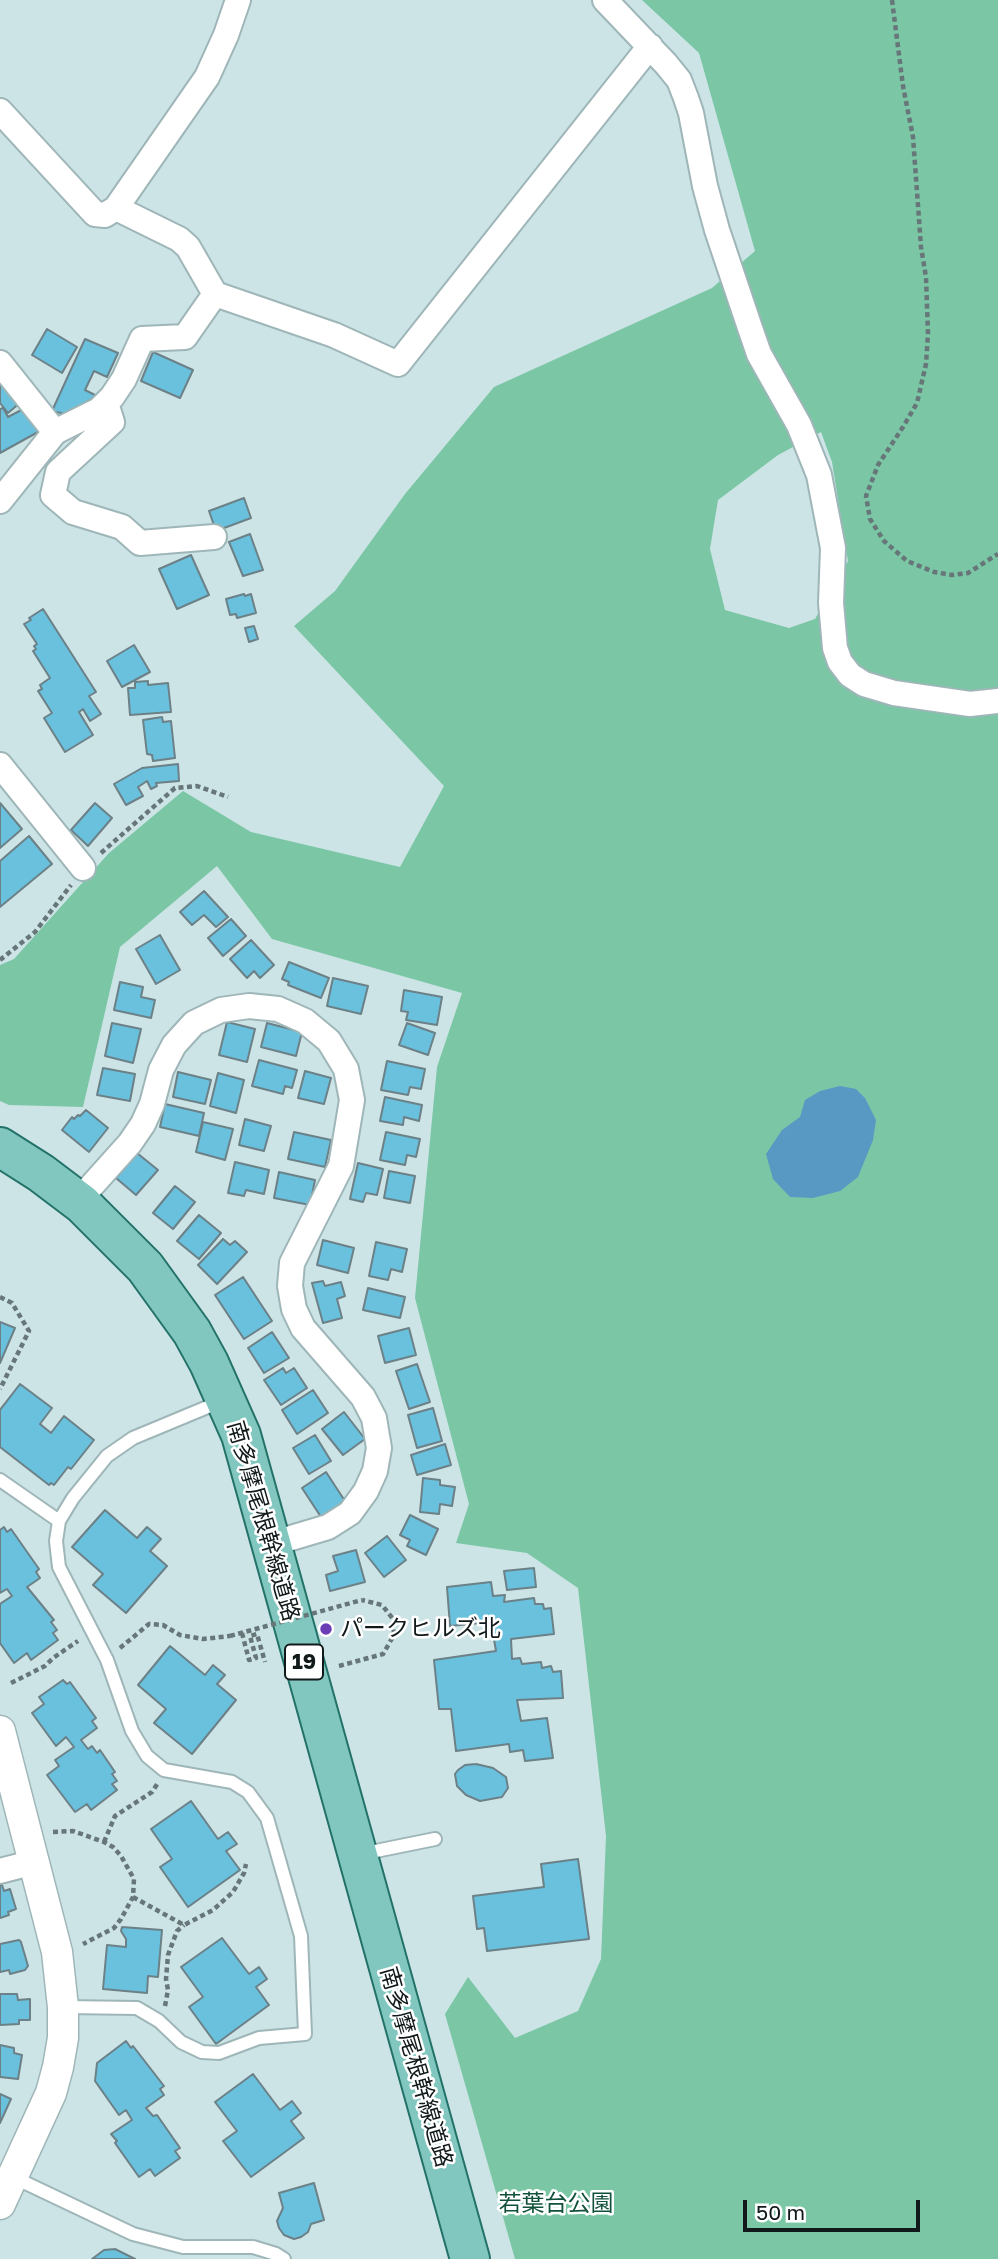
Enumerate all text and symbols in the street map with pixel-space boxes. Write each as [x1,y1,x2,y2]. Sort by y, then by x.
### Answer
street label: 南多摩尾根幹線道路 [221,1418,305,1624]
place label: パークヒルズ北 [340,1615,501,1643]
marker: パークヒルズ北 [318,1621,334,1637]
road number: 19 [285,1644,323,1680]
street label: 南多摩尾根幹線道路 [374,1964,458,2170]
scale bar [746,2186,923,2230]
park label: 若葉台公園 [499,2190,613,2218]
text: 50 m [756,2199,805,2225]

